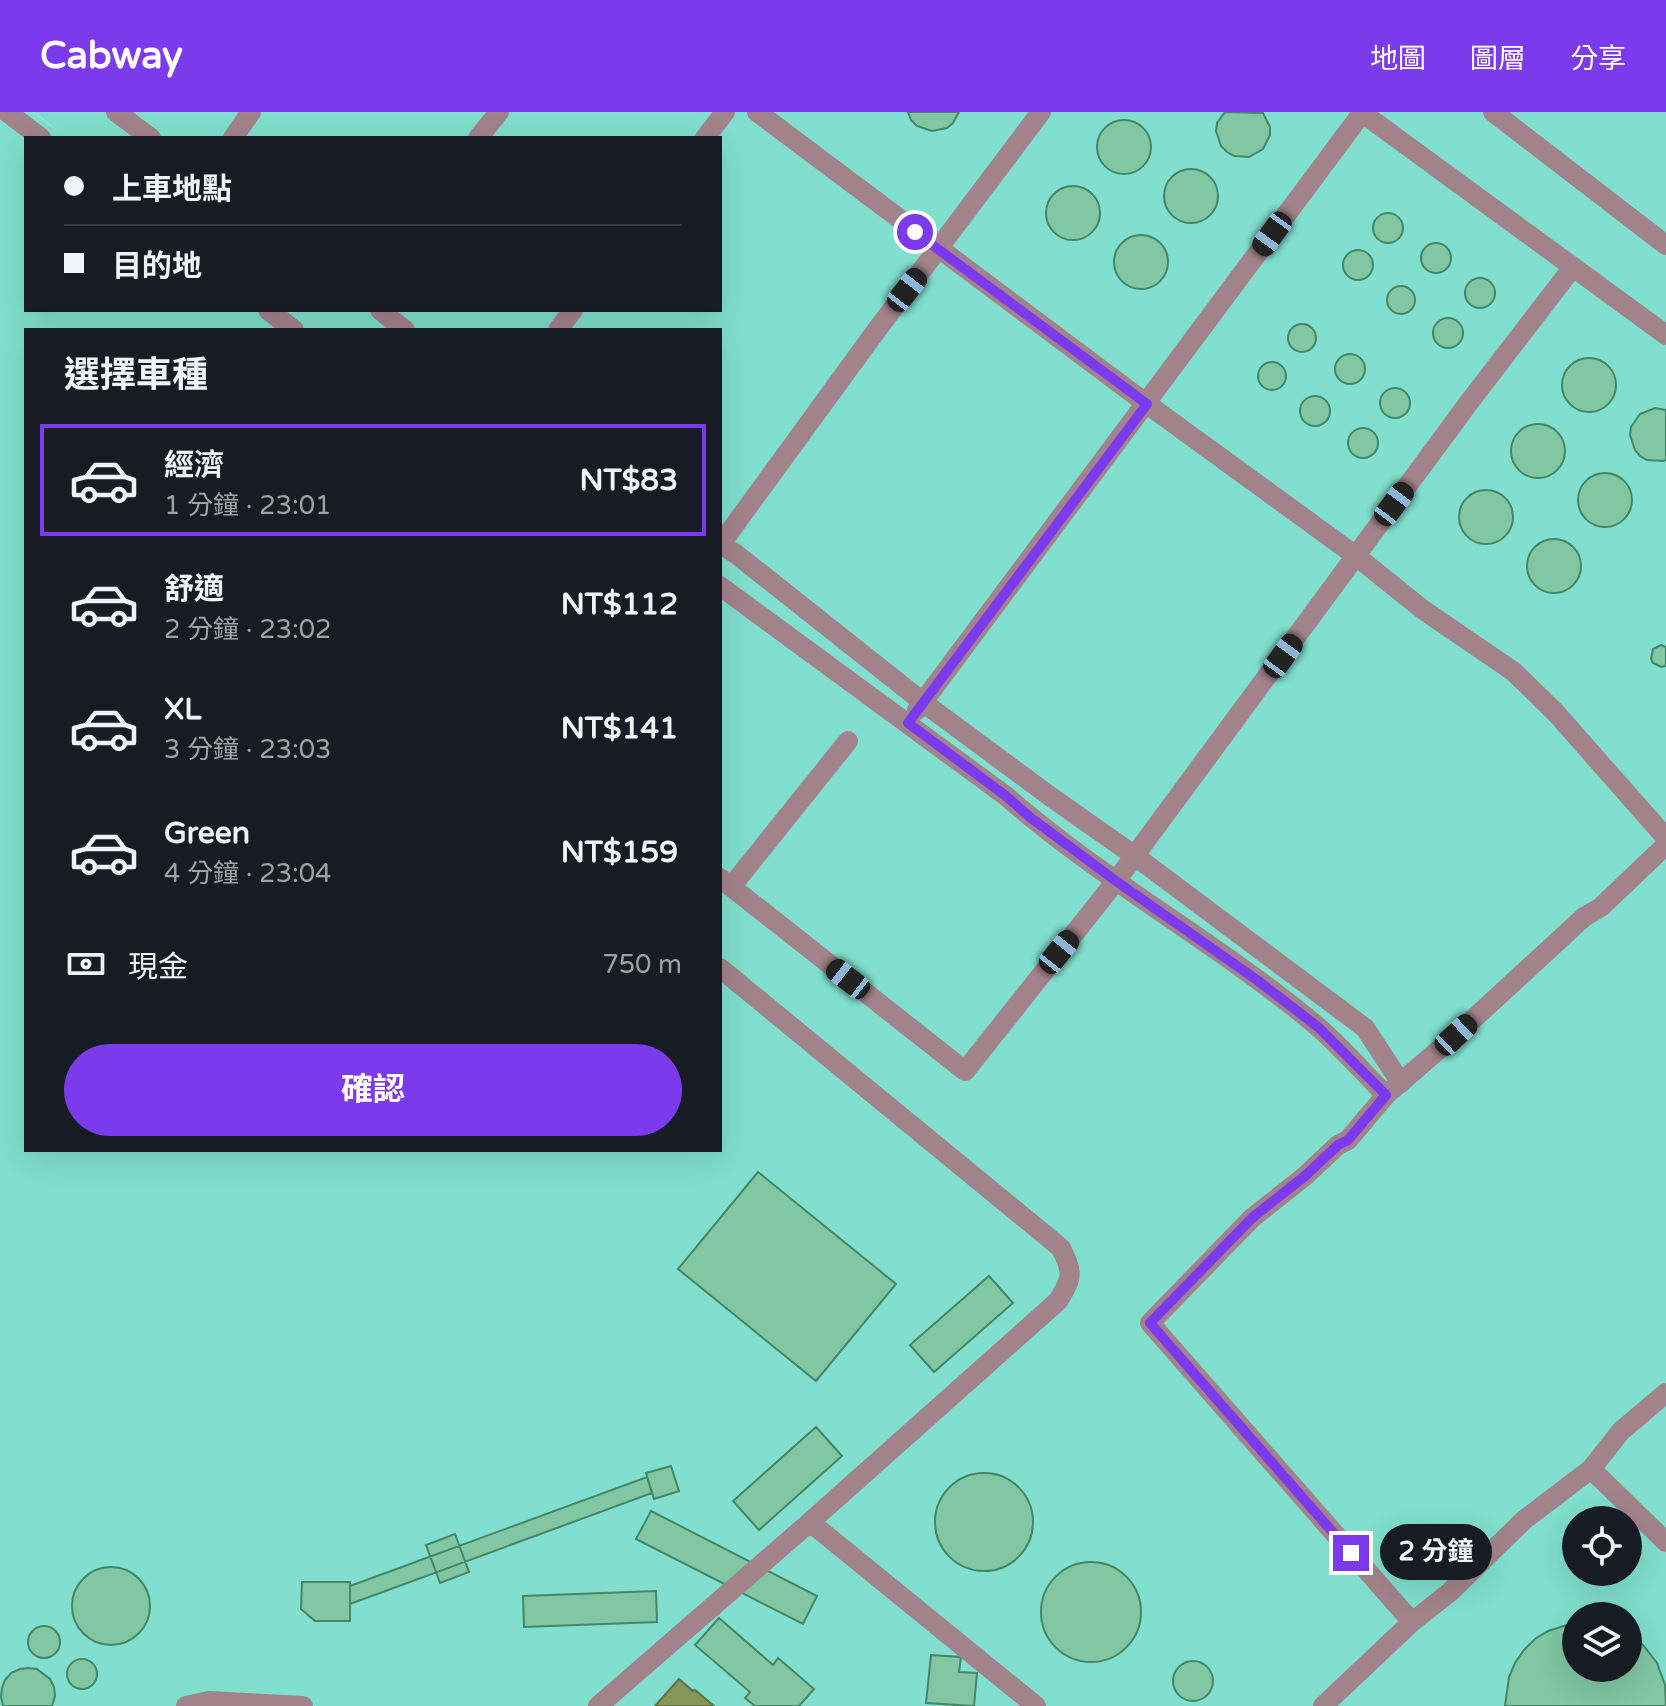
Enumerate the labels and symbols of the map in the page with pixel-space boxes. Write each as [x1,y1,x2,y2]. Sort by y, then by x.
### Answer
car [1248,208,1296,260]
route start [897,214,933,250]
car [883,264,931,316]
car [1370,478,1418,530]
car [1259,630,1307,682]
car [1035,926,1083,978]
car [822,955,874,1003]
car [1430,1010,1482,1060]
callout: 2 分鐘 [1379,1525,1491,1581]
route end [1333,1535,1369,1571]

